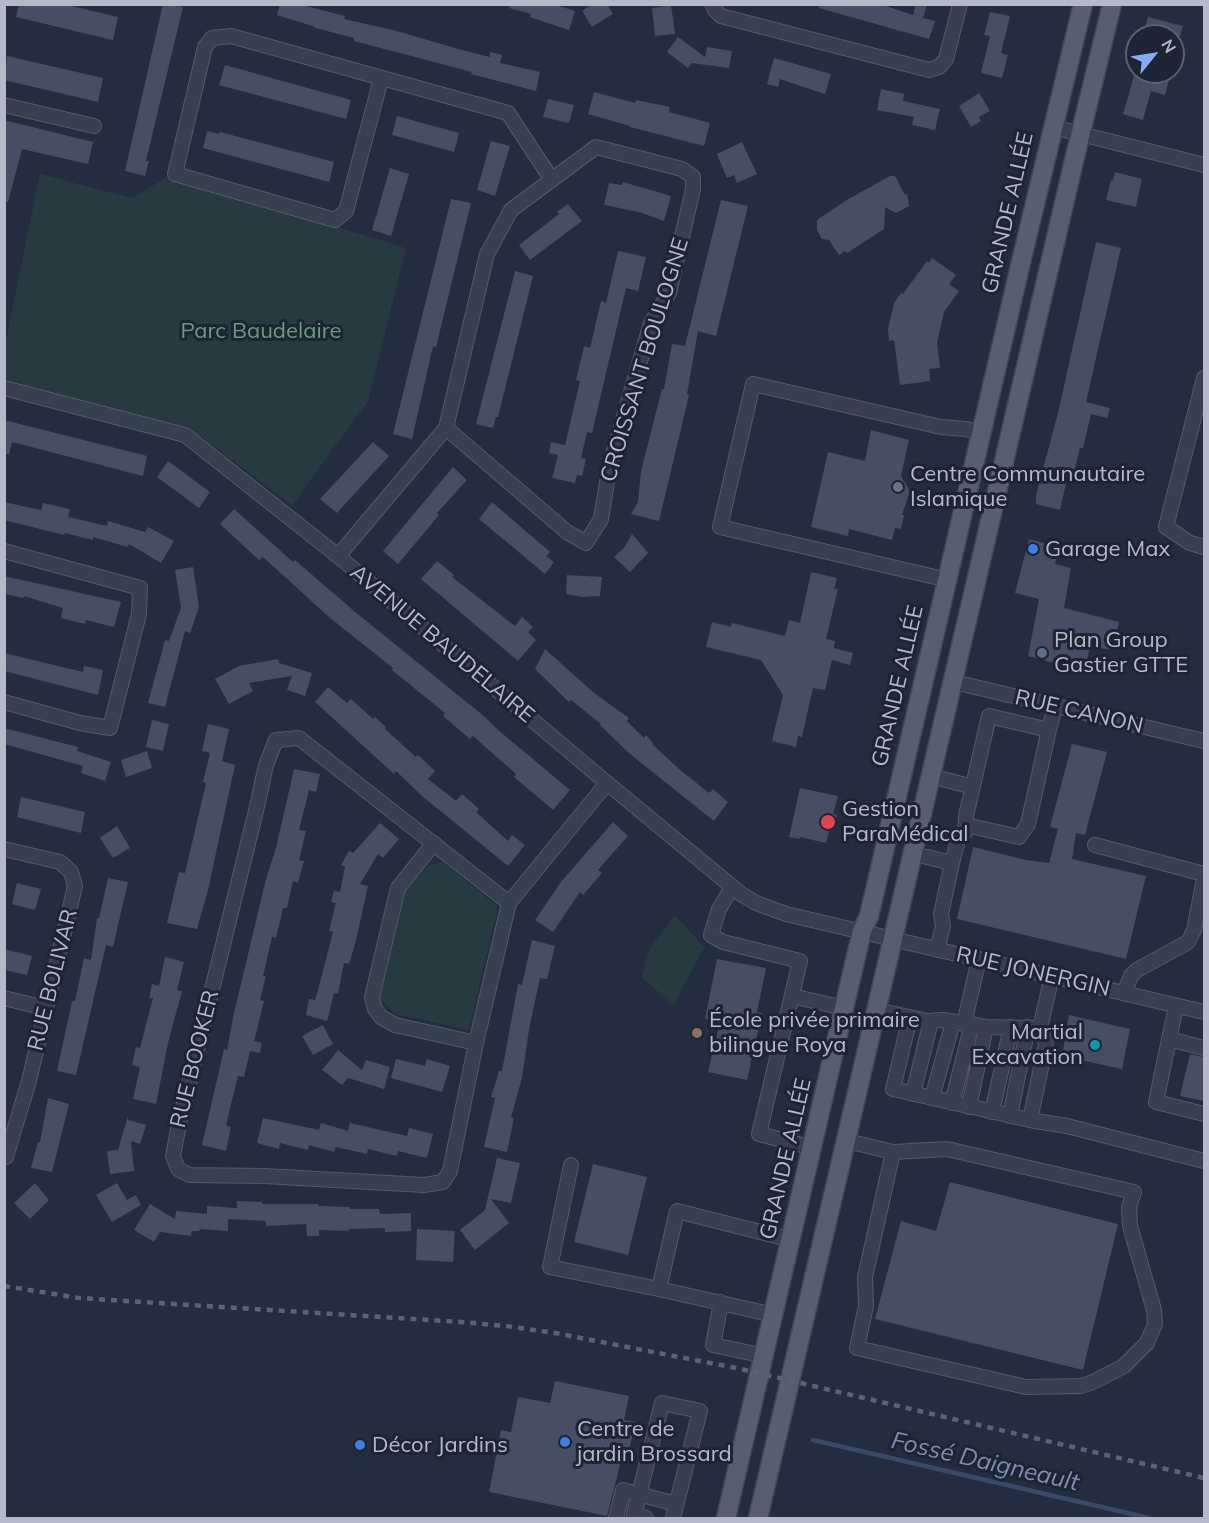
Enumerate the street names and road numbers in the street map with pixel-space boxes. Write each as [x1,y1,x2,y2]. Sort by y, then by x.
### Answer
street label: GRANDE ALLÉE [977,130,1039,296]
street label: CROISSANT BOULOGNE [595,235,695,485]
street label: AVENUE BAUDELAIRE [345,559,539,729]
street label: GRANDE ALLÉE [867,603,929,769]
street label: RUE CANON [1012,684,1146,740]
street label: RUE BOLIVAR [23,906,83,1054]
street label: RUE JONERGIN [954,941,1112,1003]
street label: RUE BOOKER [165,987,225,1131]
street label: GRANDE ALLÉE [755,1076,817,1242]

